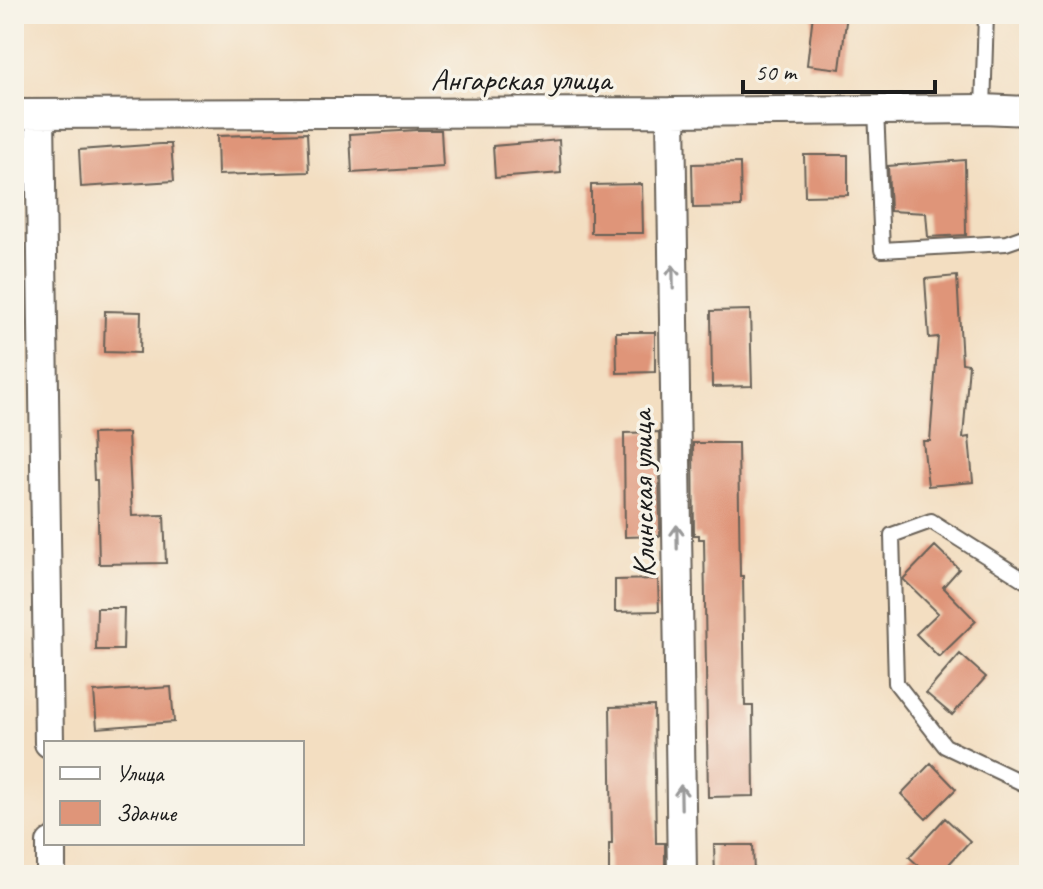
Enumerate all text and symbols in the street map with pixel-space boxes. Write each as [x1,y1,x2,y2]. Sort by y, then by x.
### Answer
scale bar [743,44,935,94]
text: 50 m [755,57,798,87]
street label: Ангарская улица [431,59,614,100]
one-way arrow [666,264,681,291]
street label: Клинская улица [620,407,664,578]
one-way arrow [669,524,685,551]
legend [44,741,304,845]
text: Улица [116,758,165,788]
one-way arrow [673,784,688,811]
text: Здание [116,798,178,828]

